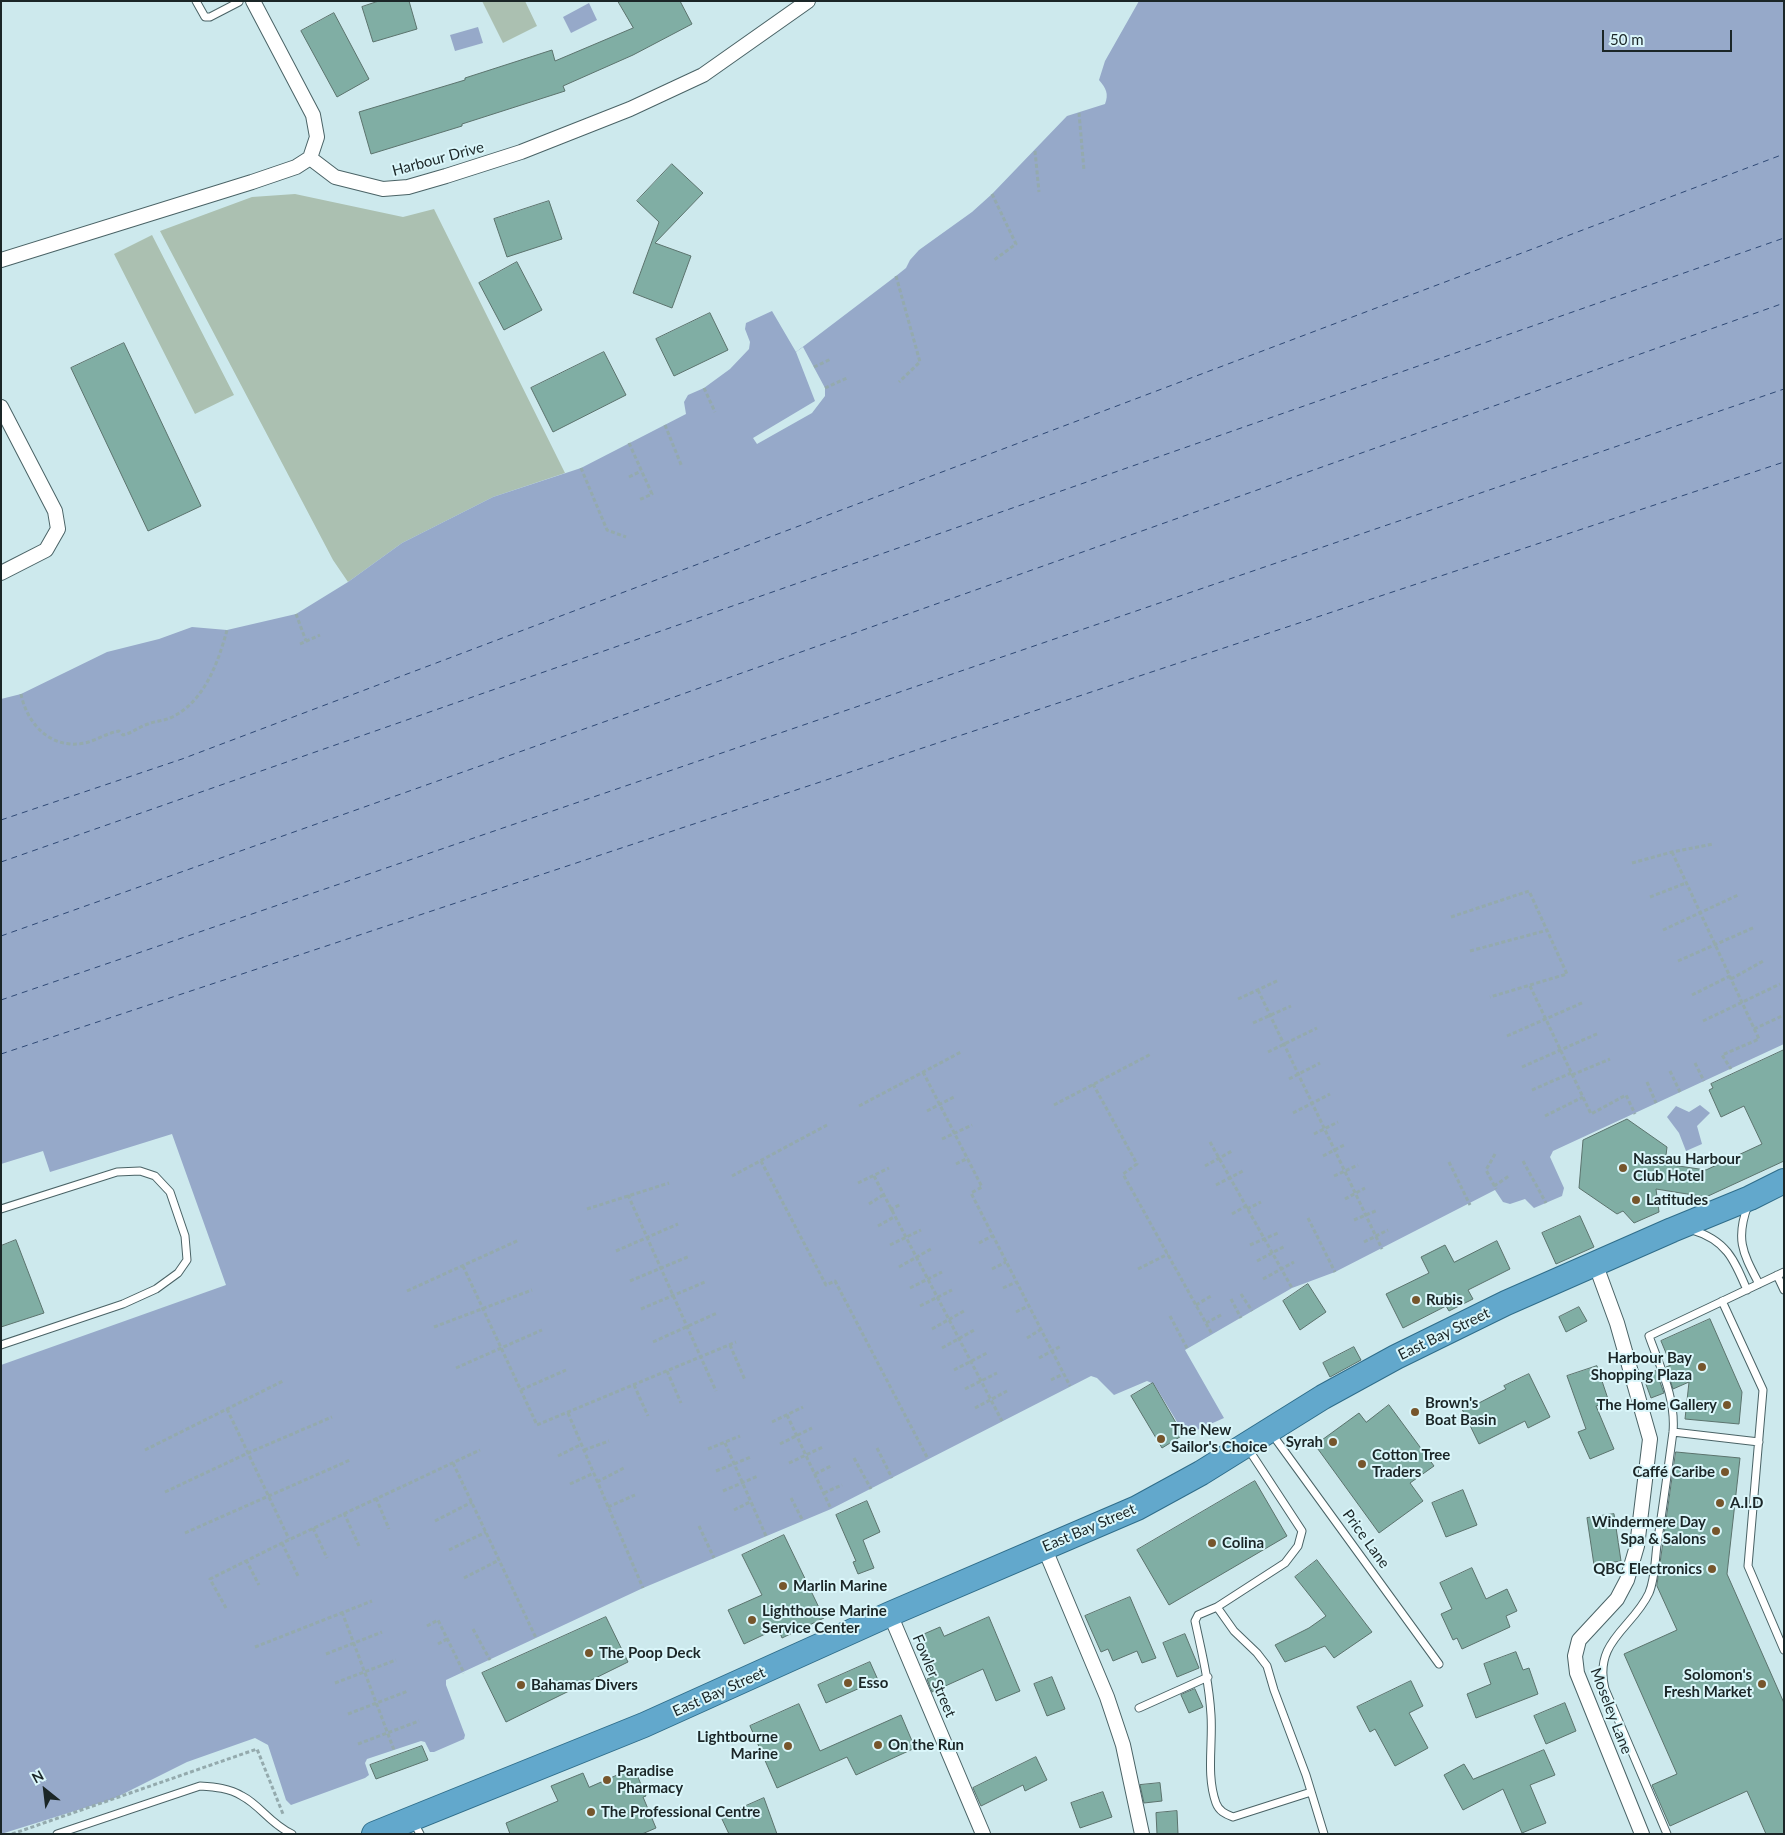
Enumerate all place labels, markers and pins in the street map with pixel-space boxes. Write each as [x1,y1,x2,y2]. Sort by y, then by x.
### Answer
place label: Nassau Harbour Club Hotel [1633,1150,1741,1185]
marker: Nassau Harbour Club Hotel [1617,1162,1629,1174]
place label: Latitudes [1646,1191,1708,1209]
marker: Latitudes [1630,1194,1642,1206]
place label: Rubis [1426,1291,1463,1309]
marker: Rubis [1410,1294,1422,1306]
place label: Harbour Bay Shopping Plaza [1591,1349,1692,1384]
marker: Harbour Bay Shopping Plaza [1696,1361,1708,1373]
place label: Brown's Boat Basin [1425,1394,1496,1429]
place label: The Home Gallery [1596,1396,1717,1414]
marker: The Home Gallery [1721,1399,1733,1411]
marker: Brown's Boat Basin [1409,1406,1421,1418]
place label: The New Sailor's Choice [1171,1421,1268,1456]
marker: The New Sailor's Choice [1155,1433,1167,1445]
place label: Syrah [1286,1433,1323,1451]
marker: Syrah [1327,1436,1339,1448]
place label: Cotton Tree Traders [1372,1446,1450,1481]
marker: Cotton Tree Traders [1356,1458,1368,1470]
place label: Caffé Caribe [1632,1463,1715,1481]
marker: Caffé Caribe [1719,1466,1731,1478]
place label: A.I.D [1730,1494,1763,1512]
marker: A.I.D [1714,1497,1726,1509]
place label: Windermere Day Spa & Salons [1592,1513,1706,1548]
marker: Windermere Day Spa & Salons [1710,1525,1722,1537]
place label: Colina [1222,1534,1264,1552]
marker: Colina [1206,1537,1218,1549]
place label: QBC Electronics [1593,1560,1702,1578]
marker: QBC Electronics [1706,1563,1718,1575]
place label: Marlin Marine [793,1577,887,1595]
marker: Marlin Marine [777,1580,789,1592]
place label: Lighthouse Marine Service Center [762,1602,887,1637]
marker: Lighthouse Marine Service Center [746,1614,758,1626]
place label: The Poop Deck [599,1644,701,1662]
marker: The Poop Deck [583,1647,595,1659]
place label: Solomon's Fresh Market [1664,1666,1752,1701]
place label: Esso [858,1674,888,1692]
place label: Bahamas Divers [531,1676,638,1694]
marker: Esso [842,1677,854,1689]
marker: Solomon's Fresh Market [1756,1678,1768,1690]
marker: Bahamas Divers [515,1679,527,1691]
place label: Lightbourne Marine [697,1728,778,1763]
place label: On the Run [888,1736,964,1754]
marker: On the Run [872,1739,884,1751]
marker: Lightbourne Marine [782,1740,794,1752]
place label: Paradise Pharmacy [617,1762,683,1797]
marker: Paradise Pharmacy [601,1774,613,1786]
place label: The Professional Centre [601,1803,760,1821]
marker: The Professional Centre [585,1806,597,1818]

